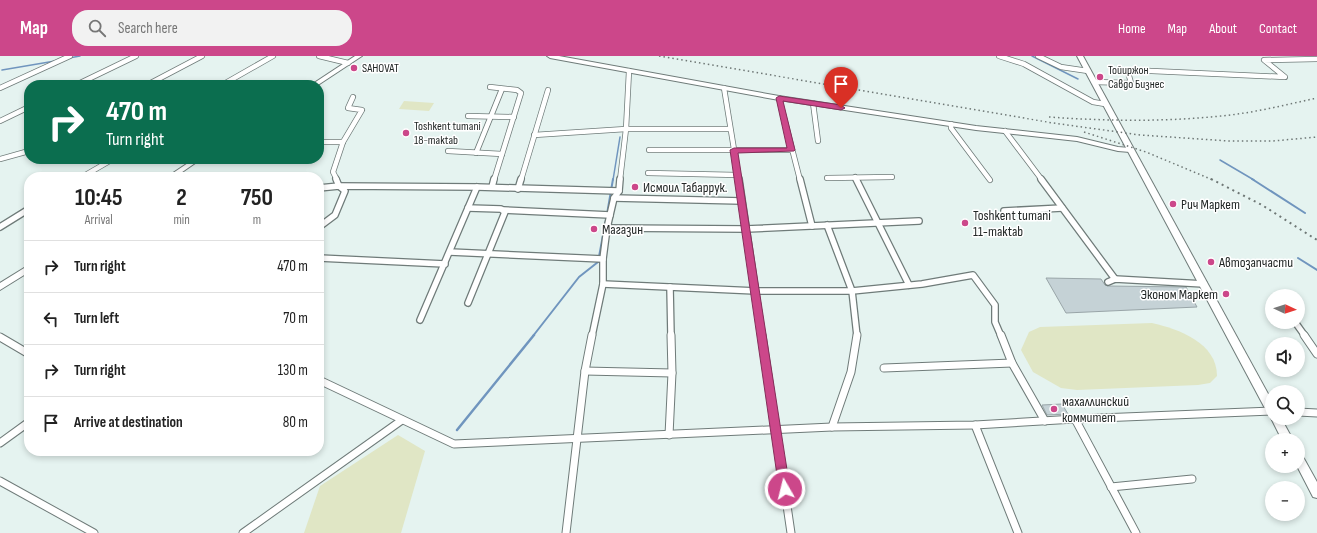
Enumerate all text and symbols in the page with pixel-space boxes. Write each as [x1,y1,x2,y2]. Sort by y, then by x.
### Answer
search box [72,10,352,46]
text: Map [20,17,48,40]
icon: search [86,17,108,39]
text: Search here [118,19,178,38]
text: Home [1118,20,1146,37]
text: Map [1168,20,1187,37]
text: About [1209,20,1237,37]
text: Contact [1259,20,1297,37]
place label: SAHOVAT [362,61,399,76]
marker: SAHOVAT [349,63,359,73]
place label: Тойиржон Савдо Бизнес [1108,63,1165,92]
pin [824,67,858,108]
marker: Тойиржон Савдо Бизнес [1095,72,1105,82]
icon: arrive [830,73,852,95]
text: 470 m [106,95,167,128]
icon: right [40,96,92,148]
place label: Toshkent tumani 18-maktab [414,119,481,148]
marker: Toshkent tumani 18-maktab [401,128,411,138]
text: Turn right [106,129,164,150]
place label: Исмоил Табаррук. [643,179,727,196]
marker: Исмоил Табаррук. [630,182,640,192]
text: 10:45 [75,183,123,212]
text: 2 [176,183,187,212]
text: 750 [241,183,273,212]
place label: Рич Маркет [1181,196,1240,213]
marker: Рич Маркет [1168,199,1178,209]
place label: Toshkent tumani 11-maktab [973,207,1051,240]
text: Arrival [85,212,113,228]
text: min [173,212,190,228]
text: m [253,212,261,228]
marker: Toshkent tumani 11-maktab [960,218,970,228]
place label: Магазин [602,221,643,238]
marker: Магазин [589,224,599,234]
place label: Автозапчасти [1218,254,1293,271]
icon: right [40,256,62,278]
text: Turn right [74,257,126,276]
text: 470 m [277,257,308,276]
marker: Автозапчасти [1206,257,1216,267]
place label: Эконом Маркет [1141,286,1218,303]
marker: Эконом Маркет [1221,289,1231,299]
north arrow [1265,289,1305,329]
map controls [1265,289,1305,521]
icon: left [40,308,62,330]
text: Turn left [74,309,119,328]
text: 70 m [283,309,308,328]
button: sound [1265,337,1305,377]
icon: right [40,360,62,382]
text: Turn right [74,361,126,380]
text: 130 m [278,361,308,380]
button: search [1265,385,1305,425]
place label: махаллинский коммитет [1062,393,1129,426]
marker: махаллинский коммитет [1049,404,1059,414]
icon: arrive [40,412,62,434]
text: Arrive at destination [74,413,183,432]
text: 80 m [283,413,308,432]
button: + [1265,433,1305,473]
position arrow [764,468,806,510]
button: − [1265,481,1305,521]

